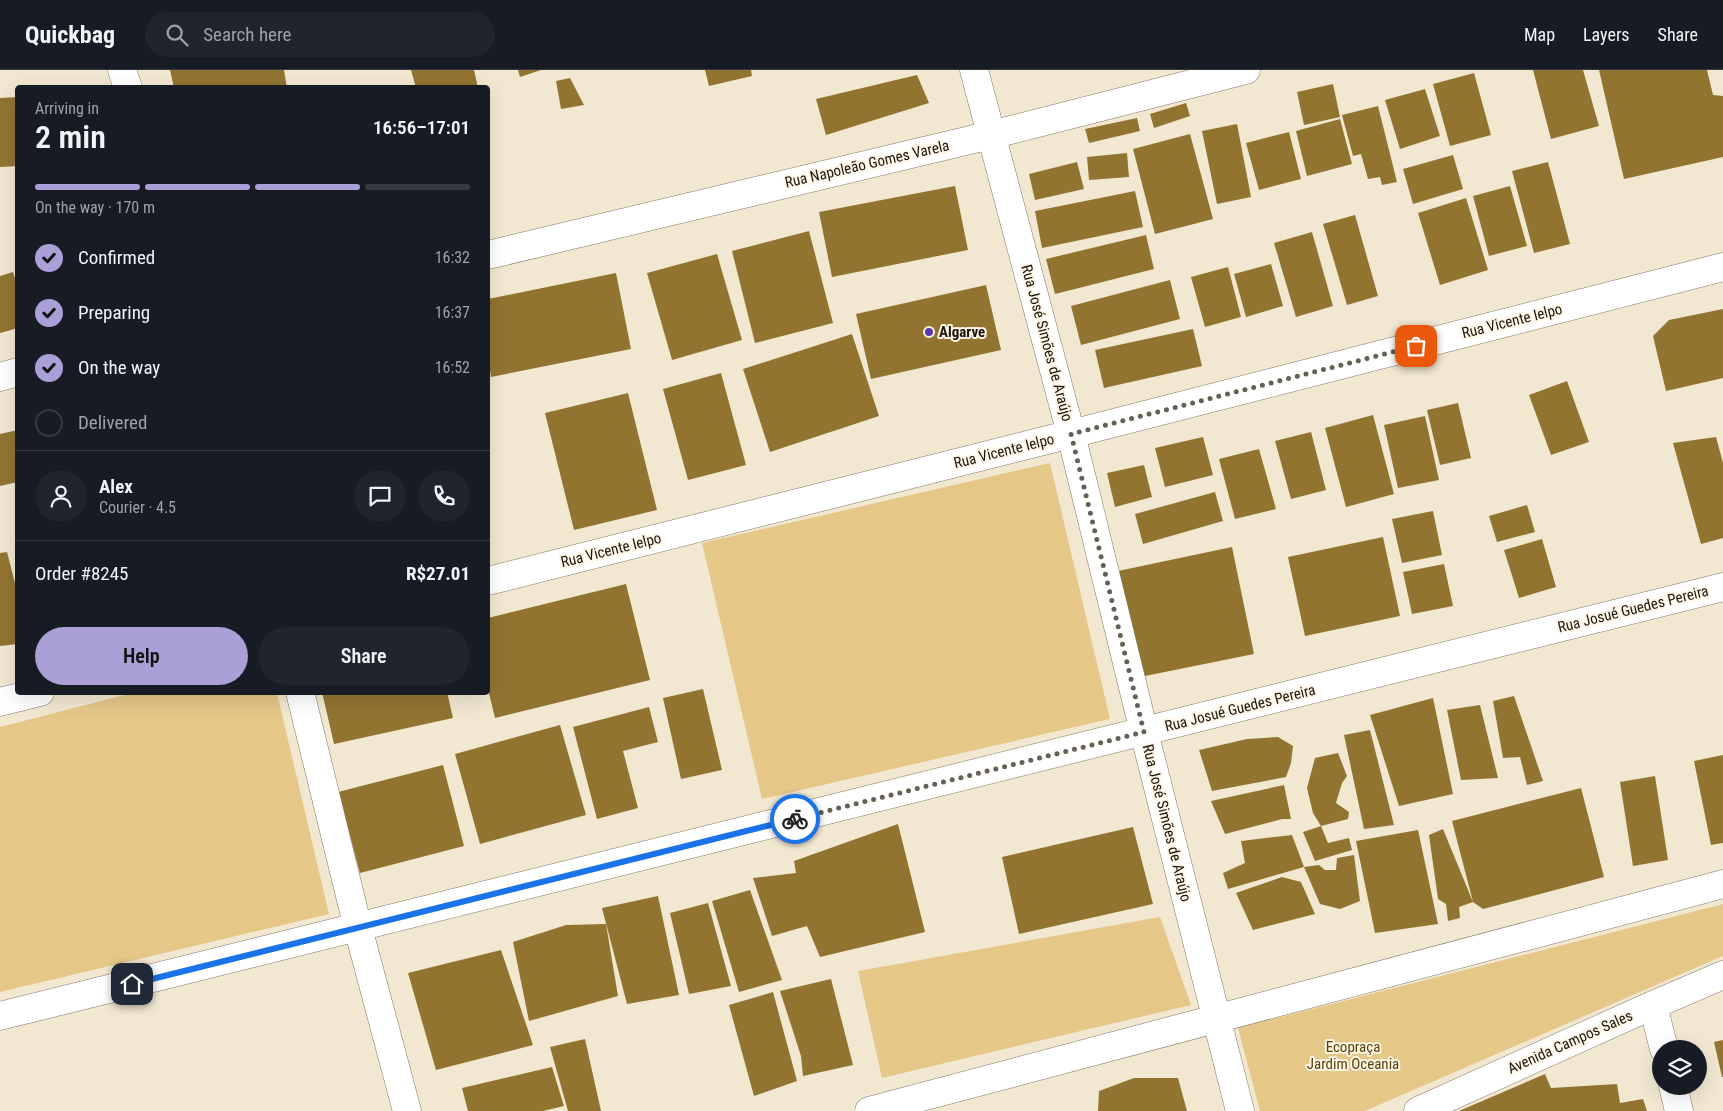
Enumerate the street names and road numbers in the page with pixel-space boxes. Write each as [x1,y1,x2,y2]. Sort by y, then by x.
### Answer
street label: Rua Napoleão Gomes Varela [783,136,951,192]
street label: Rua José Simões de Araújo [1017,263,1077,423]
street label: Rua Vicente Ielpo [1460,300,1564,342]
street label: Rua Vicente Ielpo [952,430,1056,472]
street label: Rua Vicente Ielpo [559,529,663,571]
street label: Rua Josué Guedes Pereira [1556,582,1710,636]
street label: Rua Josué Guedes Pereira [1163,681,1317,735]
street label: Rua José Simões de Araújo [1139,742,1195,904]
street label: Avenida Campos Sales [1505,1006,1635,1078]

